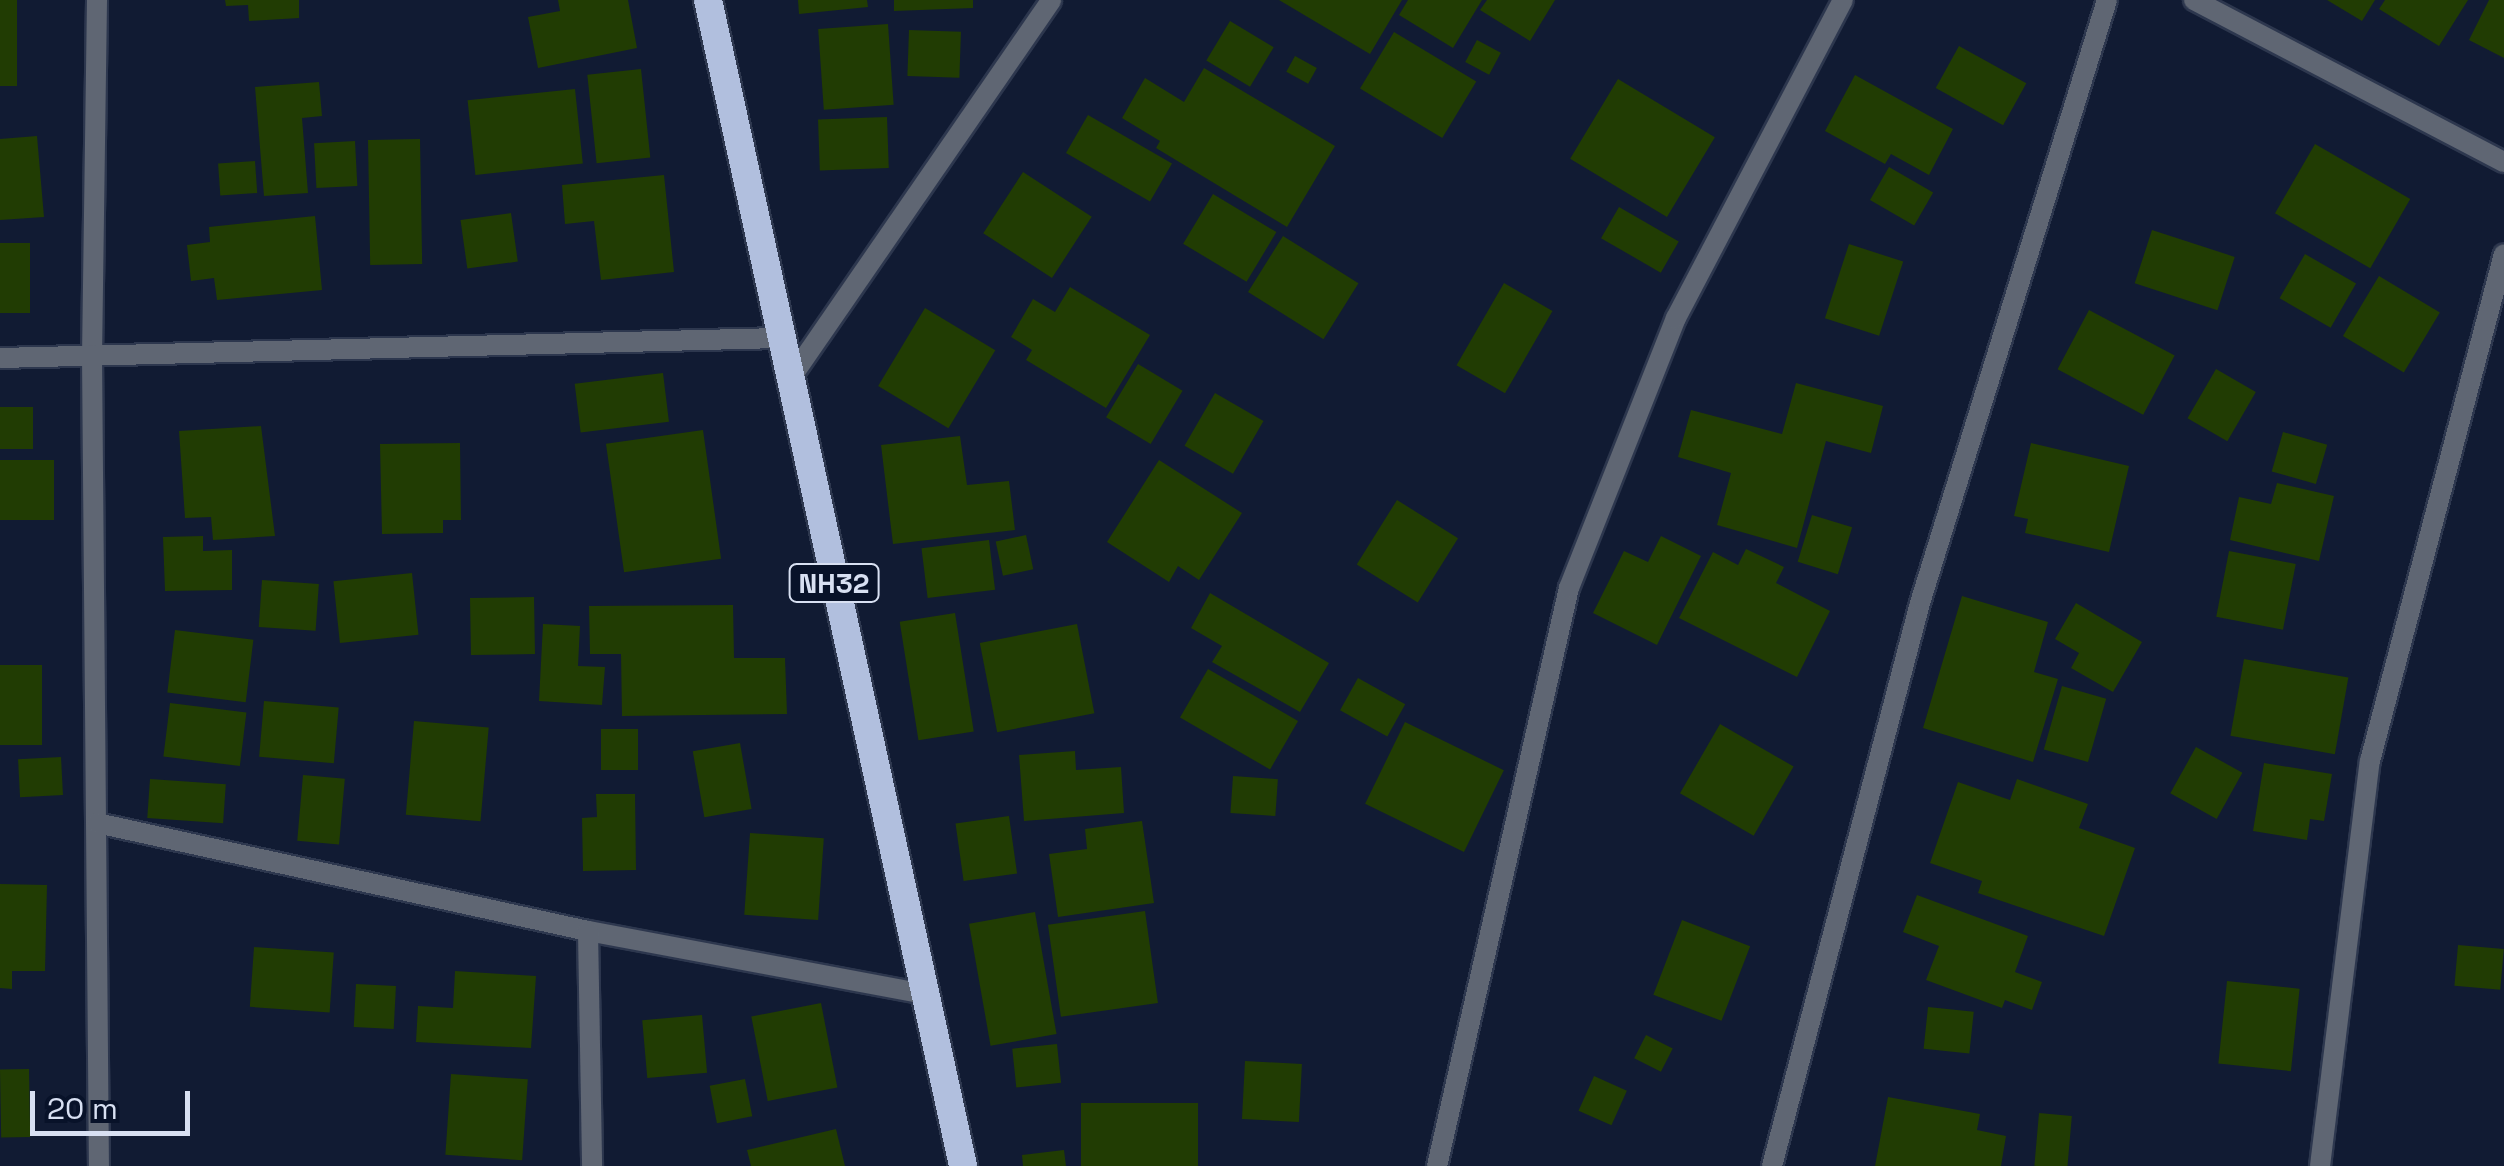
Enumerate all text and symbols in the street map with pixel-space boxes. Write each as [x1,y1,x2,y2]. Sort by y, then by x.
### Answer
road number: NH32 [786,560,882,606]
scale bar [35,1071,195,1133]
text: 20 m [47,1089,118,1128]

